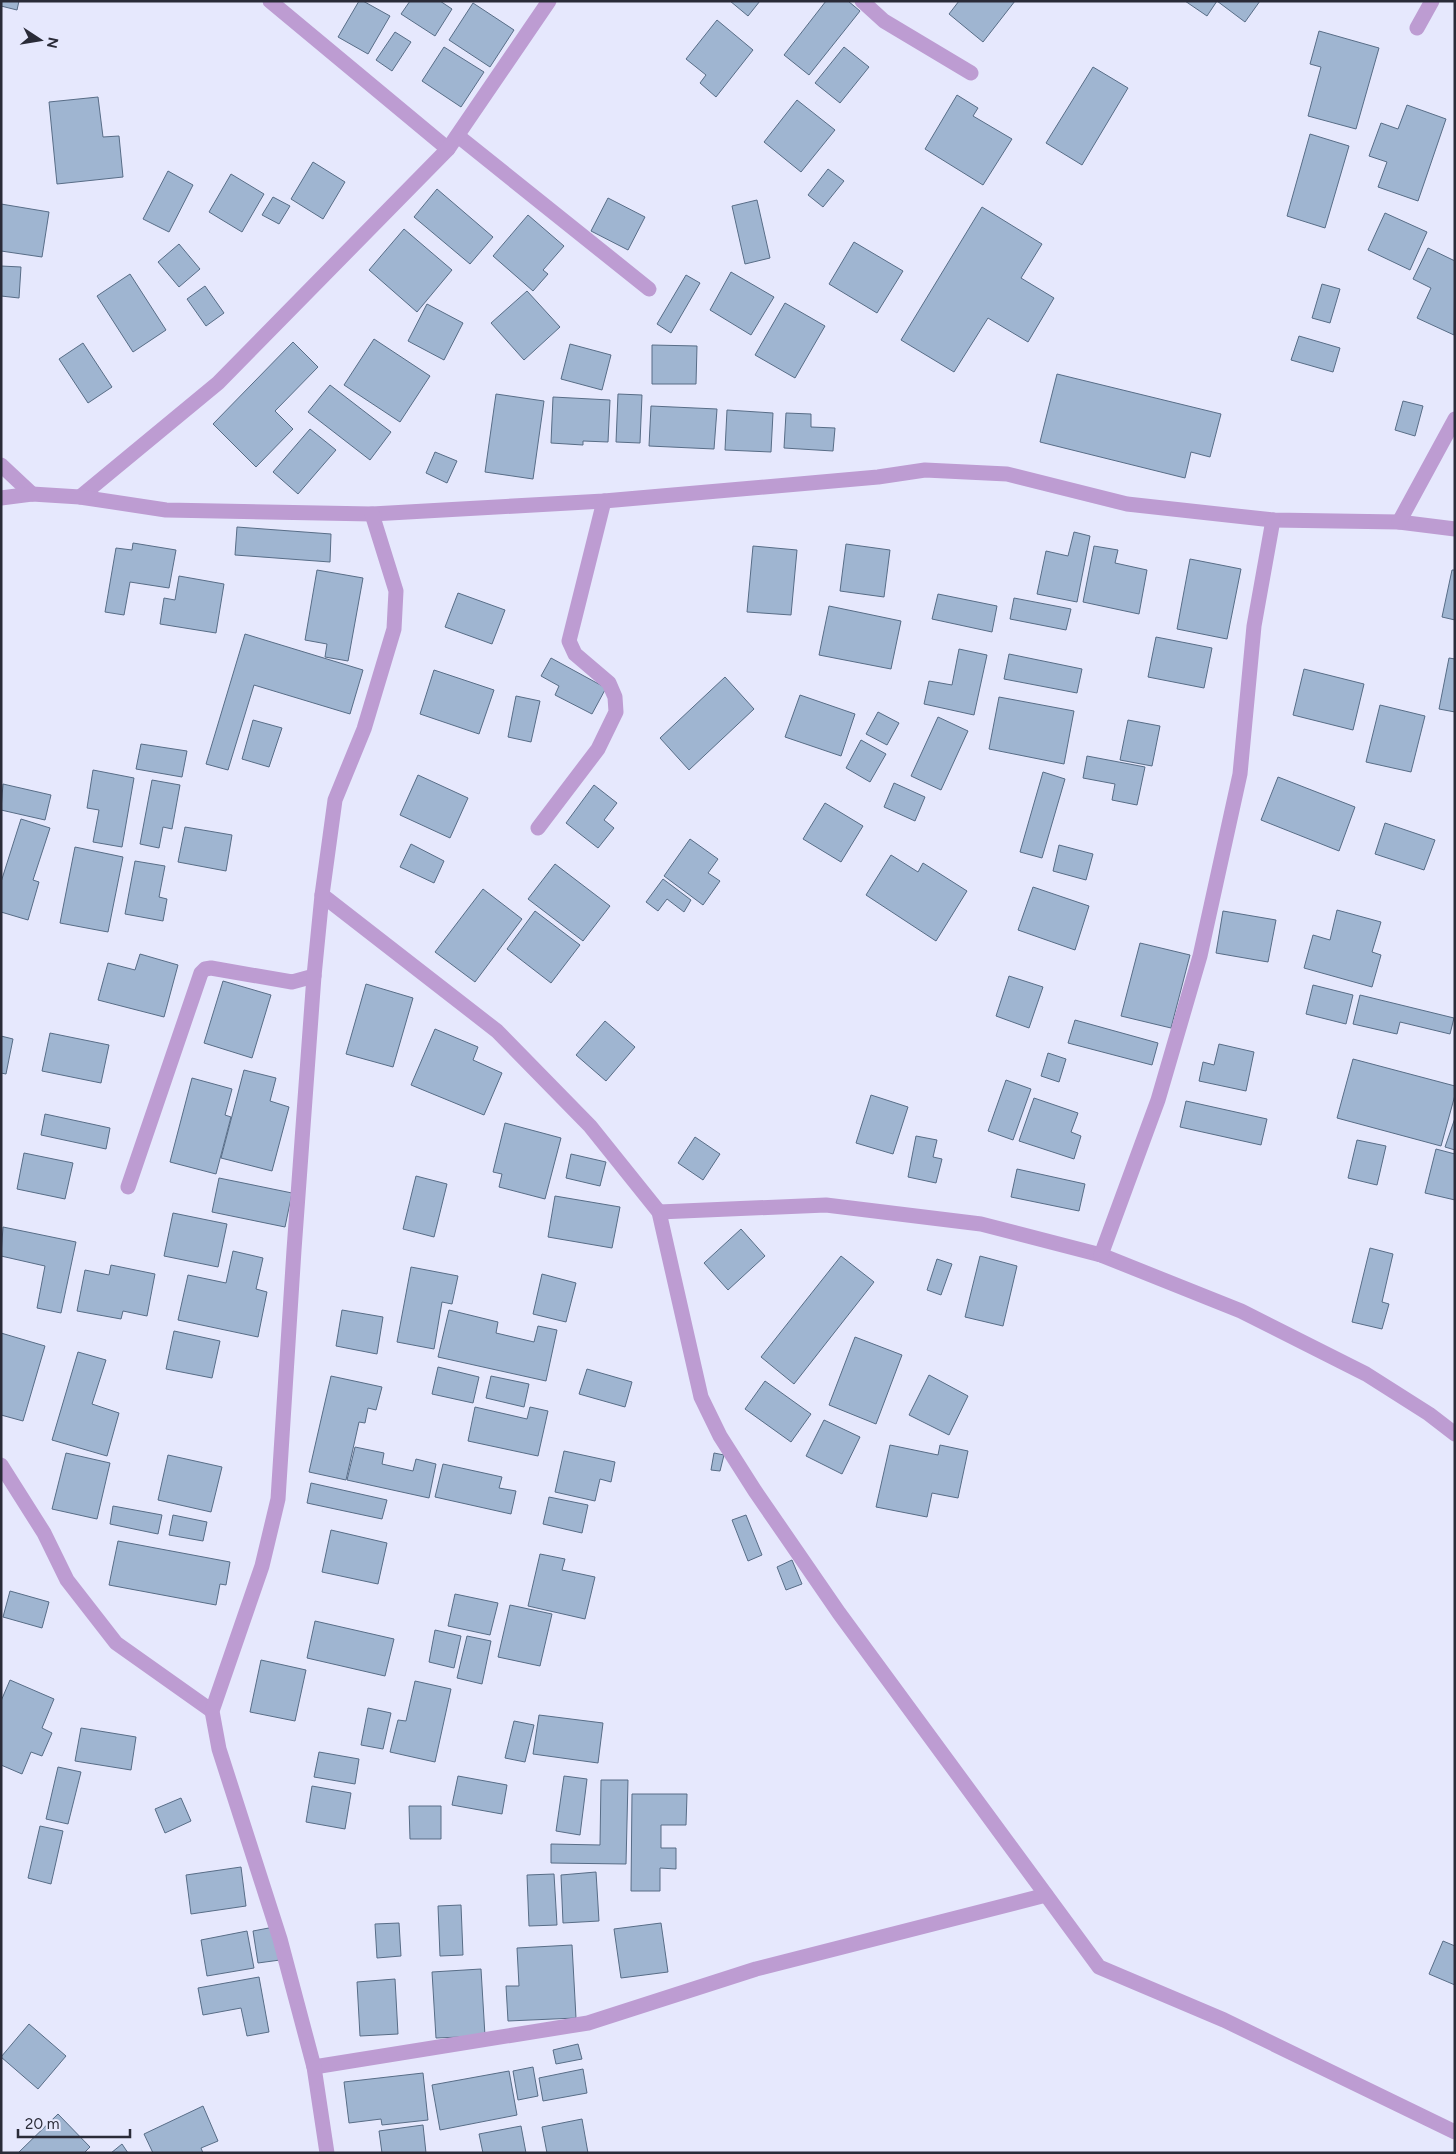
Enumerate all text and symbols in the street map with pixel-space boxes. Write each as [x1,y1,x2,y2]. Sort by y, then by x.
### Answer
north arrow [15,15,65,65]
text: N [43,36,62,50]
scale bar [18,2106,130,2138]
text: 20 m [25,2115,59,2133]

